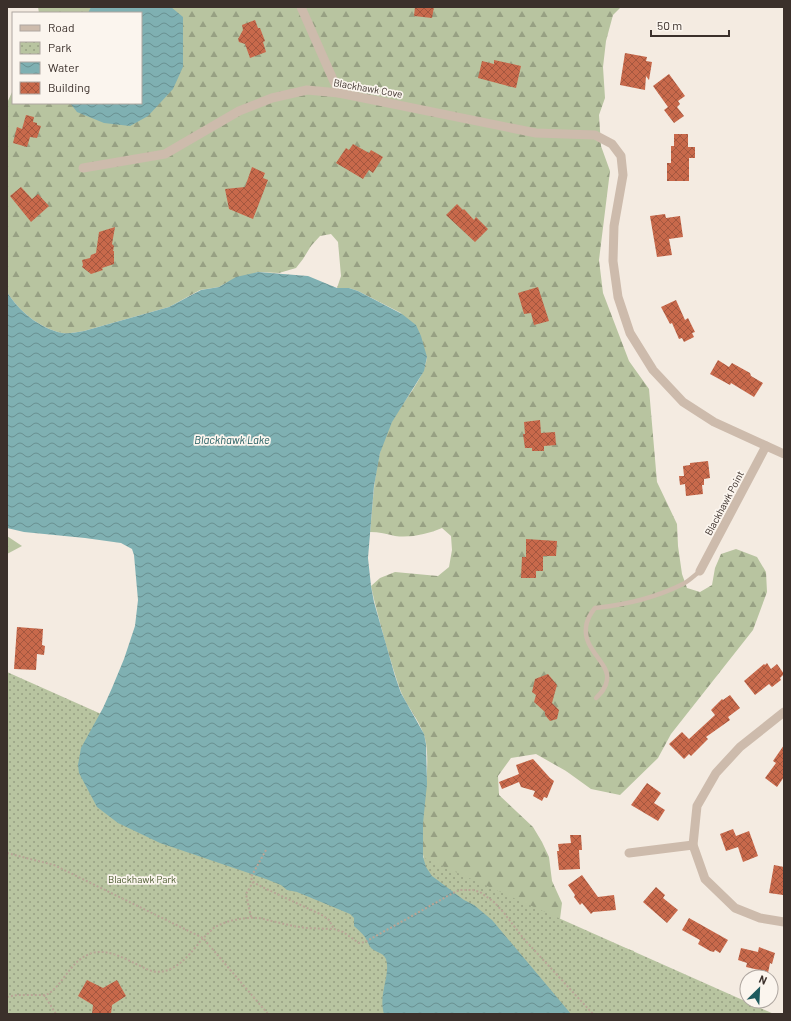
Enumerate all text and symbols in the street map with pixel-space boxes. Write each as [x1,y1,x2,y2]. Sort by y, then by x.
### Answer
legend [12,12,142,104]
scale bar [651,12,729,38]
text: 50 m [657,18,682,32]
text: Road [48,20,75,34]
text: Park [48,40,72,54]
text: Water [48,60,80,74]
street label: Blackhawk Cove [333,76,403,100]
text: Building [48,80,90,94]
water label: Blackhawk Lake [194,433,270,446]
street label: Blackhawk Point [702,468,746,537]
park label: Blackhawk Park [108,873,176,885]
north arrow [739,969,779,1009]
text: N [757,972,769,987]

